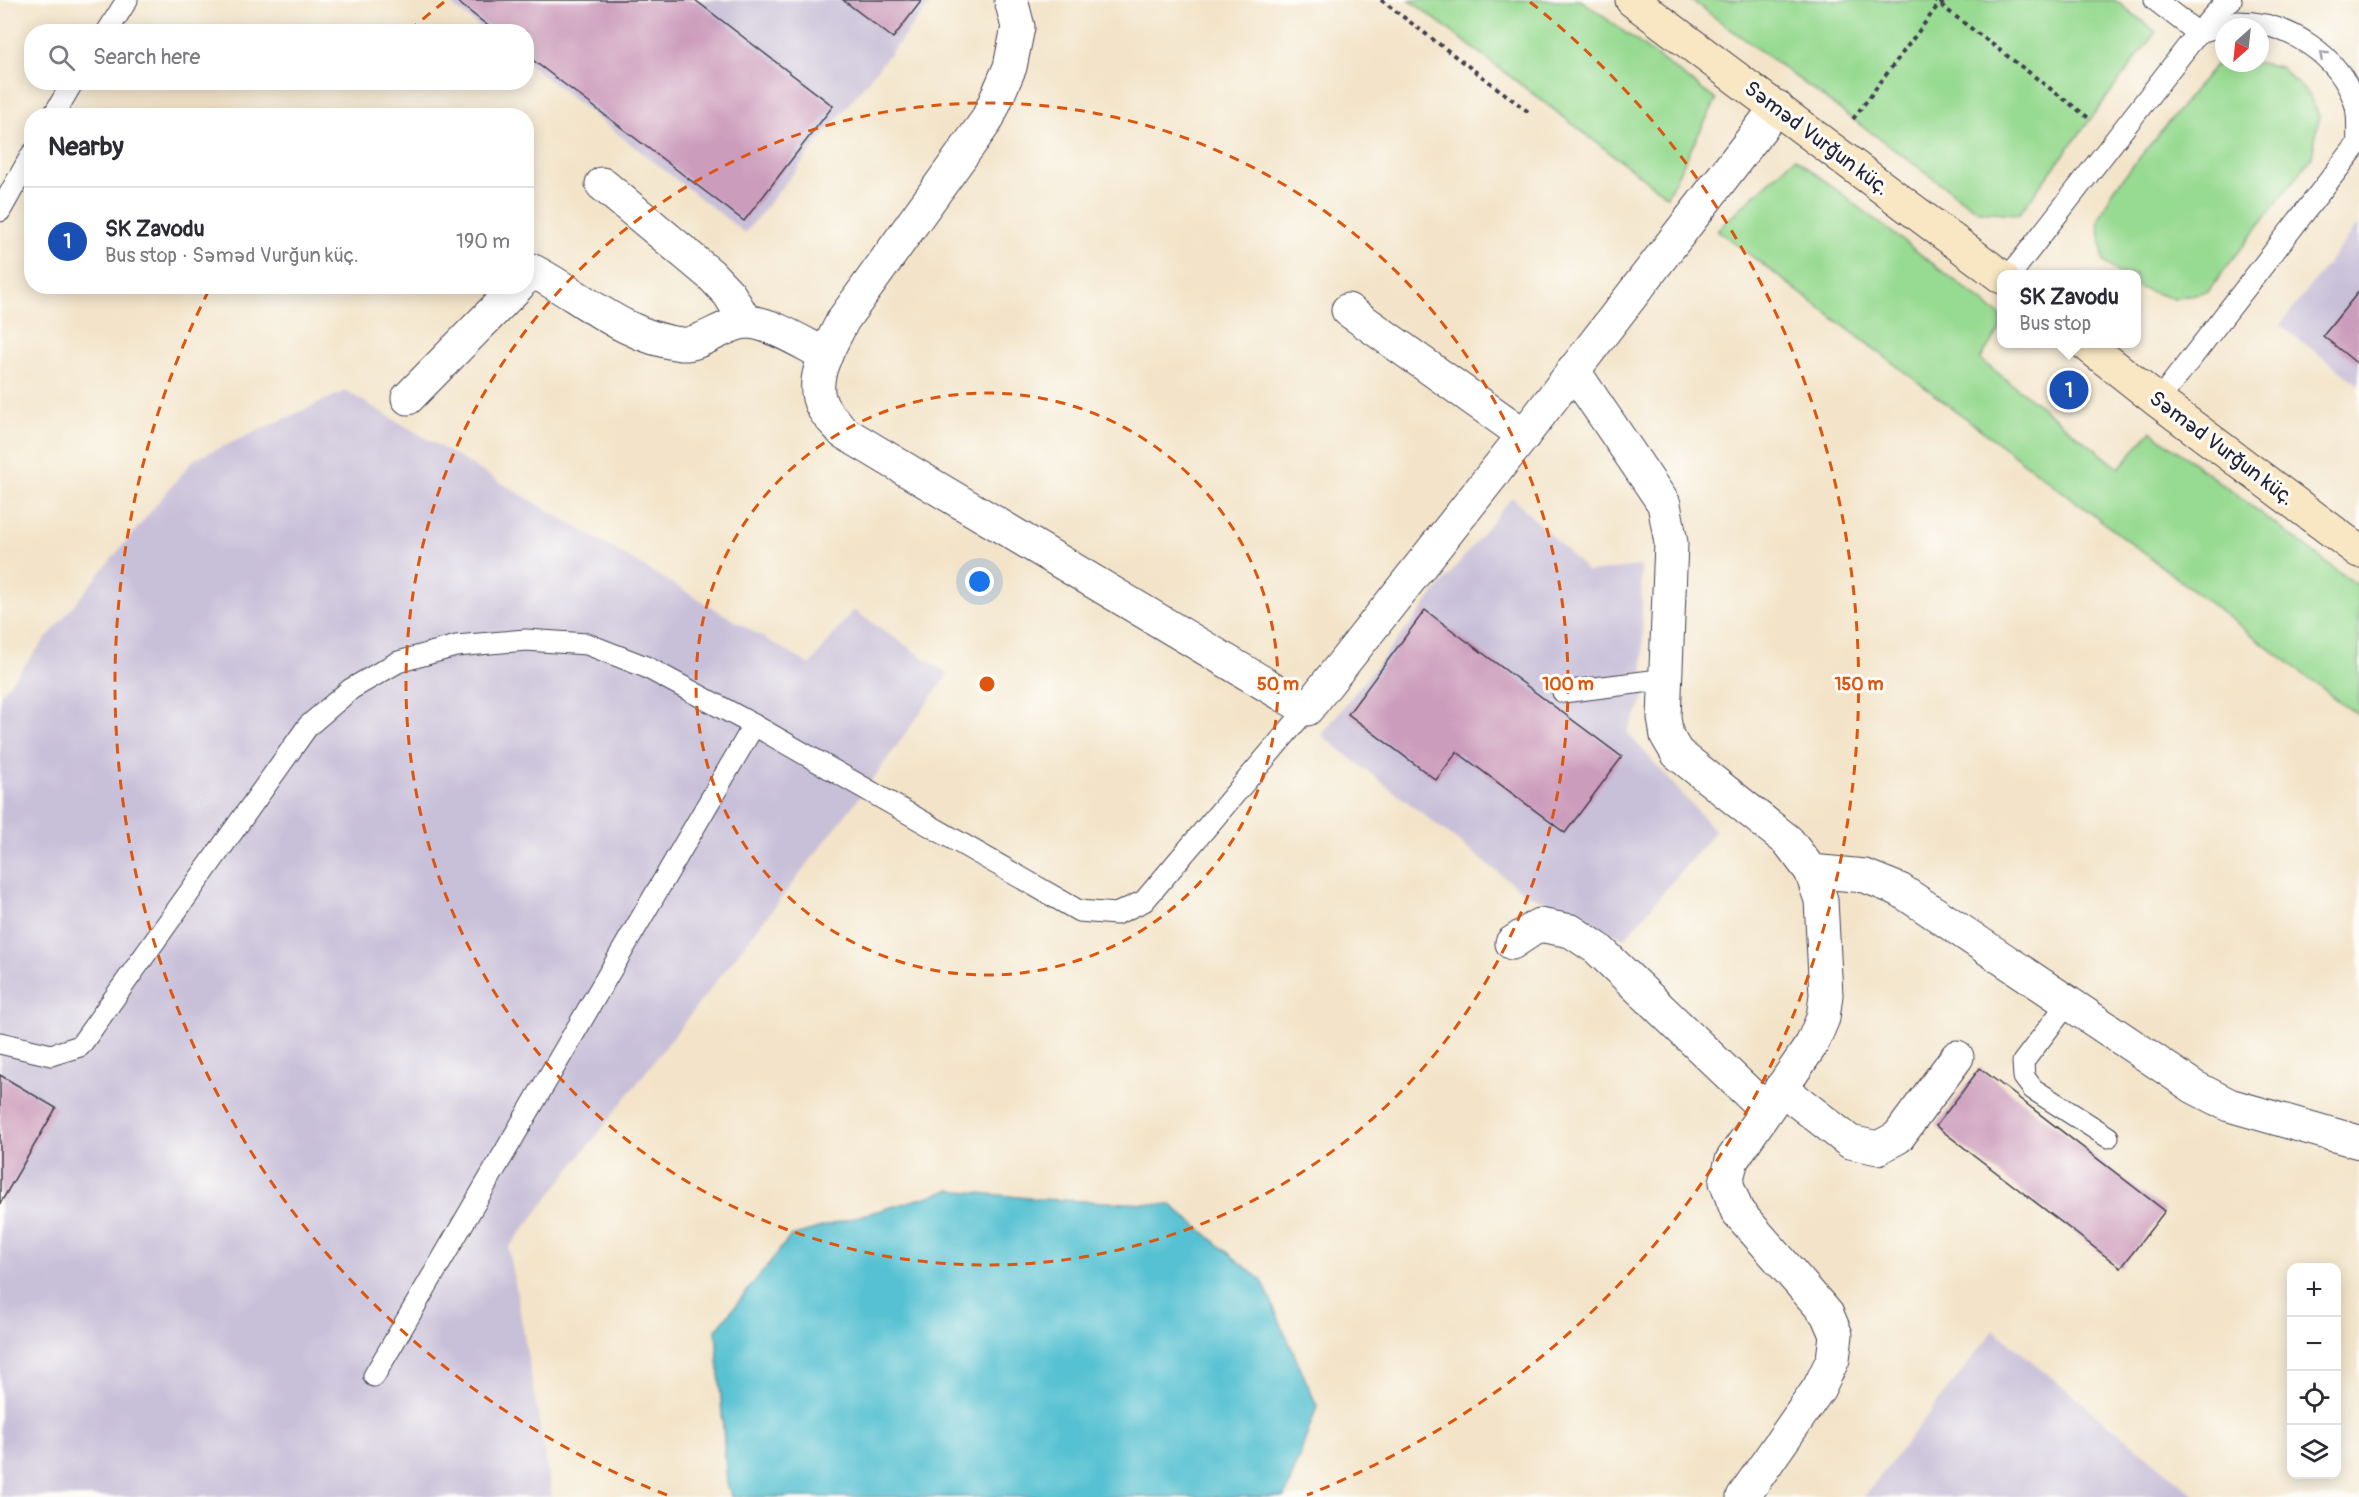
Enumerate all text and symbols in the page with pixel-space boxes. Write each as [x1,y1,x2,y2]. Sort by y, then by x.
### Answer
north arrow [2215,18,2269,72]
search box [24,24,534,90]
icon: search [45,41,78,74]
text: Search here [93,43,200,71]
one-way arrow [2319,51,2330,62]
street label: Səməd Vurğun küç. [1739,75,1895,202]
text: Nearby [48,131,124,163]
text: SK Zavodu [105,215,205,243]
text: 1 [64,229,71,254]
text: 190 m [456,229,510,254]
text: Bus stop · Səməd Vurğun küç. [105,243,359,268]
popup [1997,270,2141,348]
text: SK Zavodu [2019,283,2119,311]
text: Bus stop [2019,311,2091,336]
pin: 1 [2050,368,2088,412]
street label: Səməd Vurğun küç. [2144,385,2300,512]
your location [965,567,994,596]
text: 50 m [1257,673,1299,696]
text: 100 m [1542,673,1594,696]
text: 150 m [1835,673,1884,696]
centre of rings [977,674,997,694]
map controls [2287,1263,2341,1479]
button: + [2287,1263,2341,1317]
button: − [2287,1317,2341,1371]
button: locate [2287,1371,2341,1425]
button: layers [2287,1425,2341,1479]

